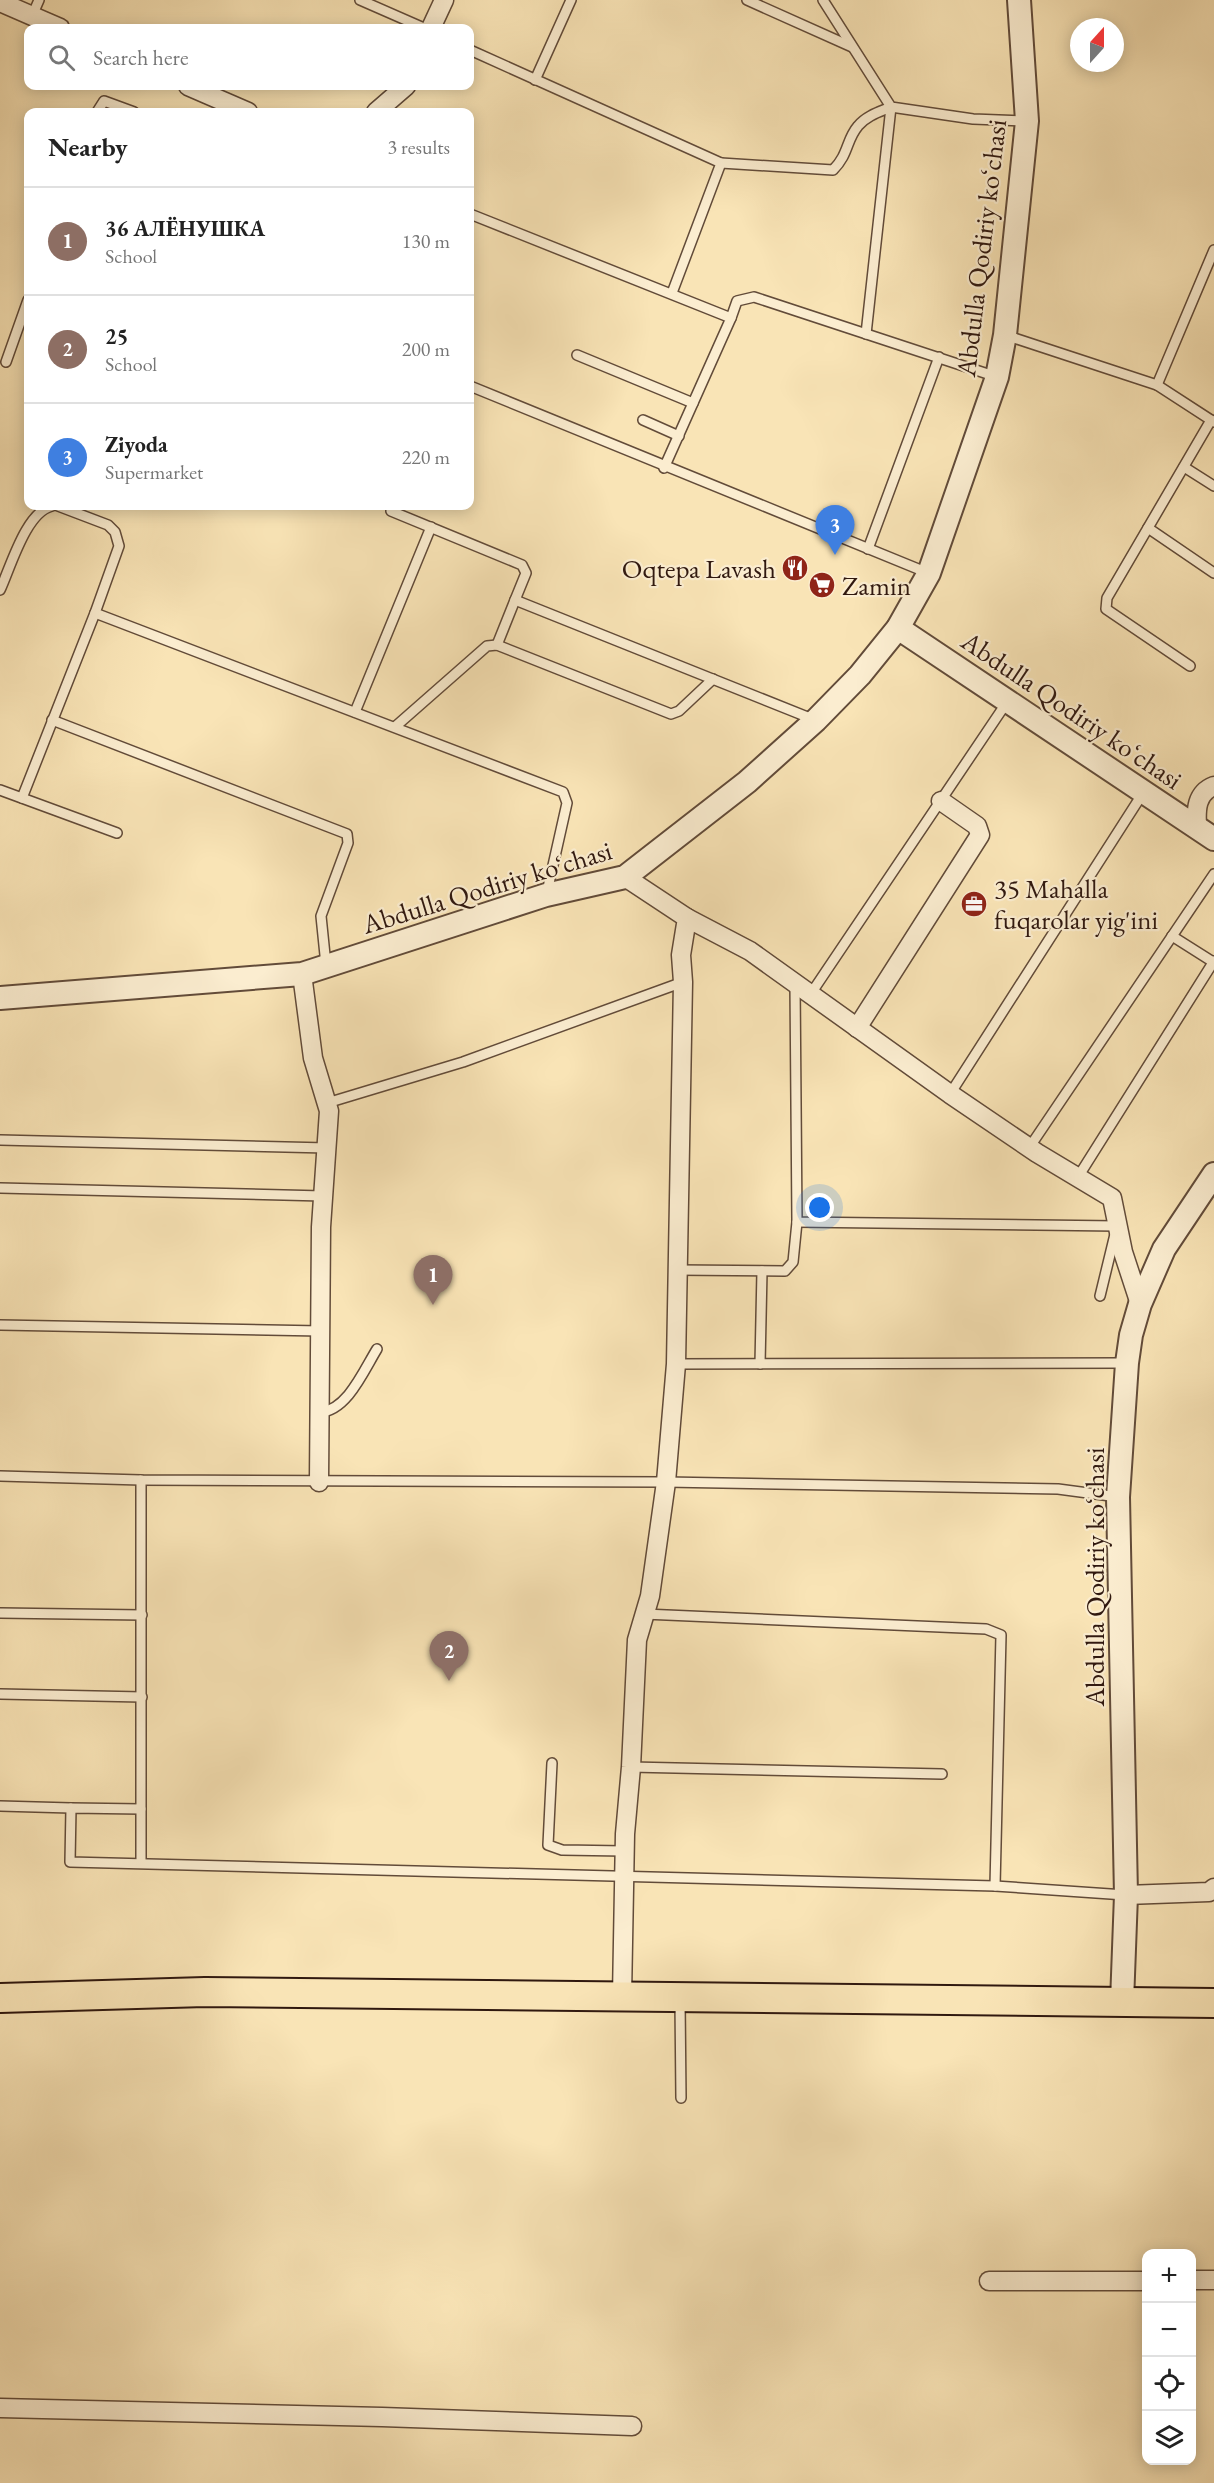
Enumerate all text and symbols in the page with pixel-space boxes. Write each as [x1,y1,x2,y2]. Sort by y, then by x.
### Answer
north arrow [1070,18,1124,72]
search box [24,24,474,90]
icon: search [45,41,78,74]
text: Search here [93,43,188,72]
street label: Abdulla Qodiriy koʻchasi [948,117,1014,380]
text: Nearby [48,130,128,164]
text: 3 results [387,134,450,160]
text: 36 АЛЁНУШКА [105,214,265,243]
text: 1 [62,228,73,254]
text: 130 m [402,228,450,254]
text: School [105,243,157,269]
text: 25 [105,322,128,351]
text: 2 [62,336,73,362]
text: 200 m [402,336,450,362]
text: School [105,351,157,377]
text: Ziyoda [105,430,168,459]
text: 3 [62,444,73,470]
text: 220 m [402,444,450,470]
text: Supermarket [105,459,203,485]
pin: 3 [816,506,854,555]
place label: Oqtepa Lavash [622,551,776,586]
restaurant icon: Oqtepa Lavash [780,553,810,583]
place label: Zamin [842,568,911,603]
supermarket icon: Zamin [807,570,837,600]
street label: Abdulla Qodiriy koʻchasi [954,622,1190,797]
street label: Abdulla Qodiriy koʻchasi [357,832,616,942]
place label: 35 Mahalla fuqarolar yig'ini [994,871,1158,937]
office icon: 35 Mahalla fuqarolar yig'ini [959,889,989,919]
your location [805,1193,834,1222]
pin: 1 [414,1256,452,1305]
street label: Abdulla Qodiriy koʻchasi [1077,1447,1112,1708]
pin: 2 [430,1632,468,1681]
map controls [1142,2249,1196,2465]
button: + [1142,2249,1196,2303]
button: − [1142,2303,1196,2357]
button: locate [1142,2357,1196,2411]
button: layers [1142,2411,1196,2465]

